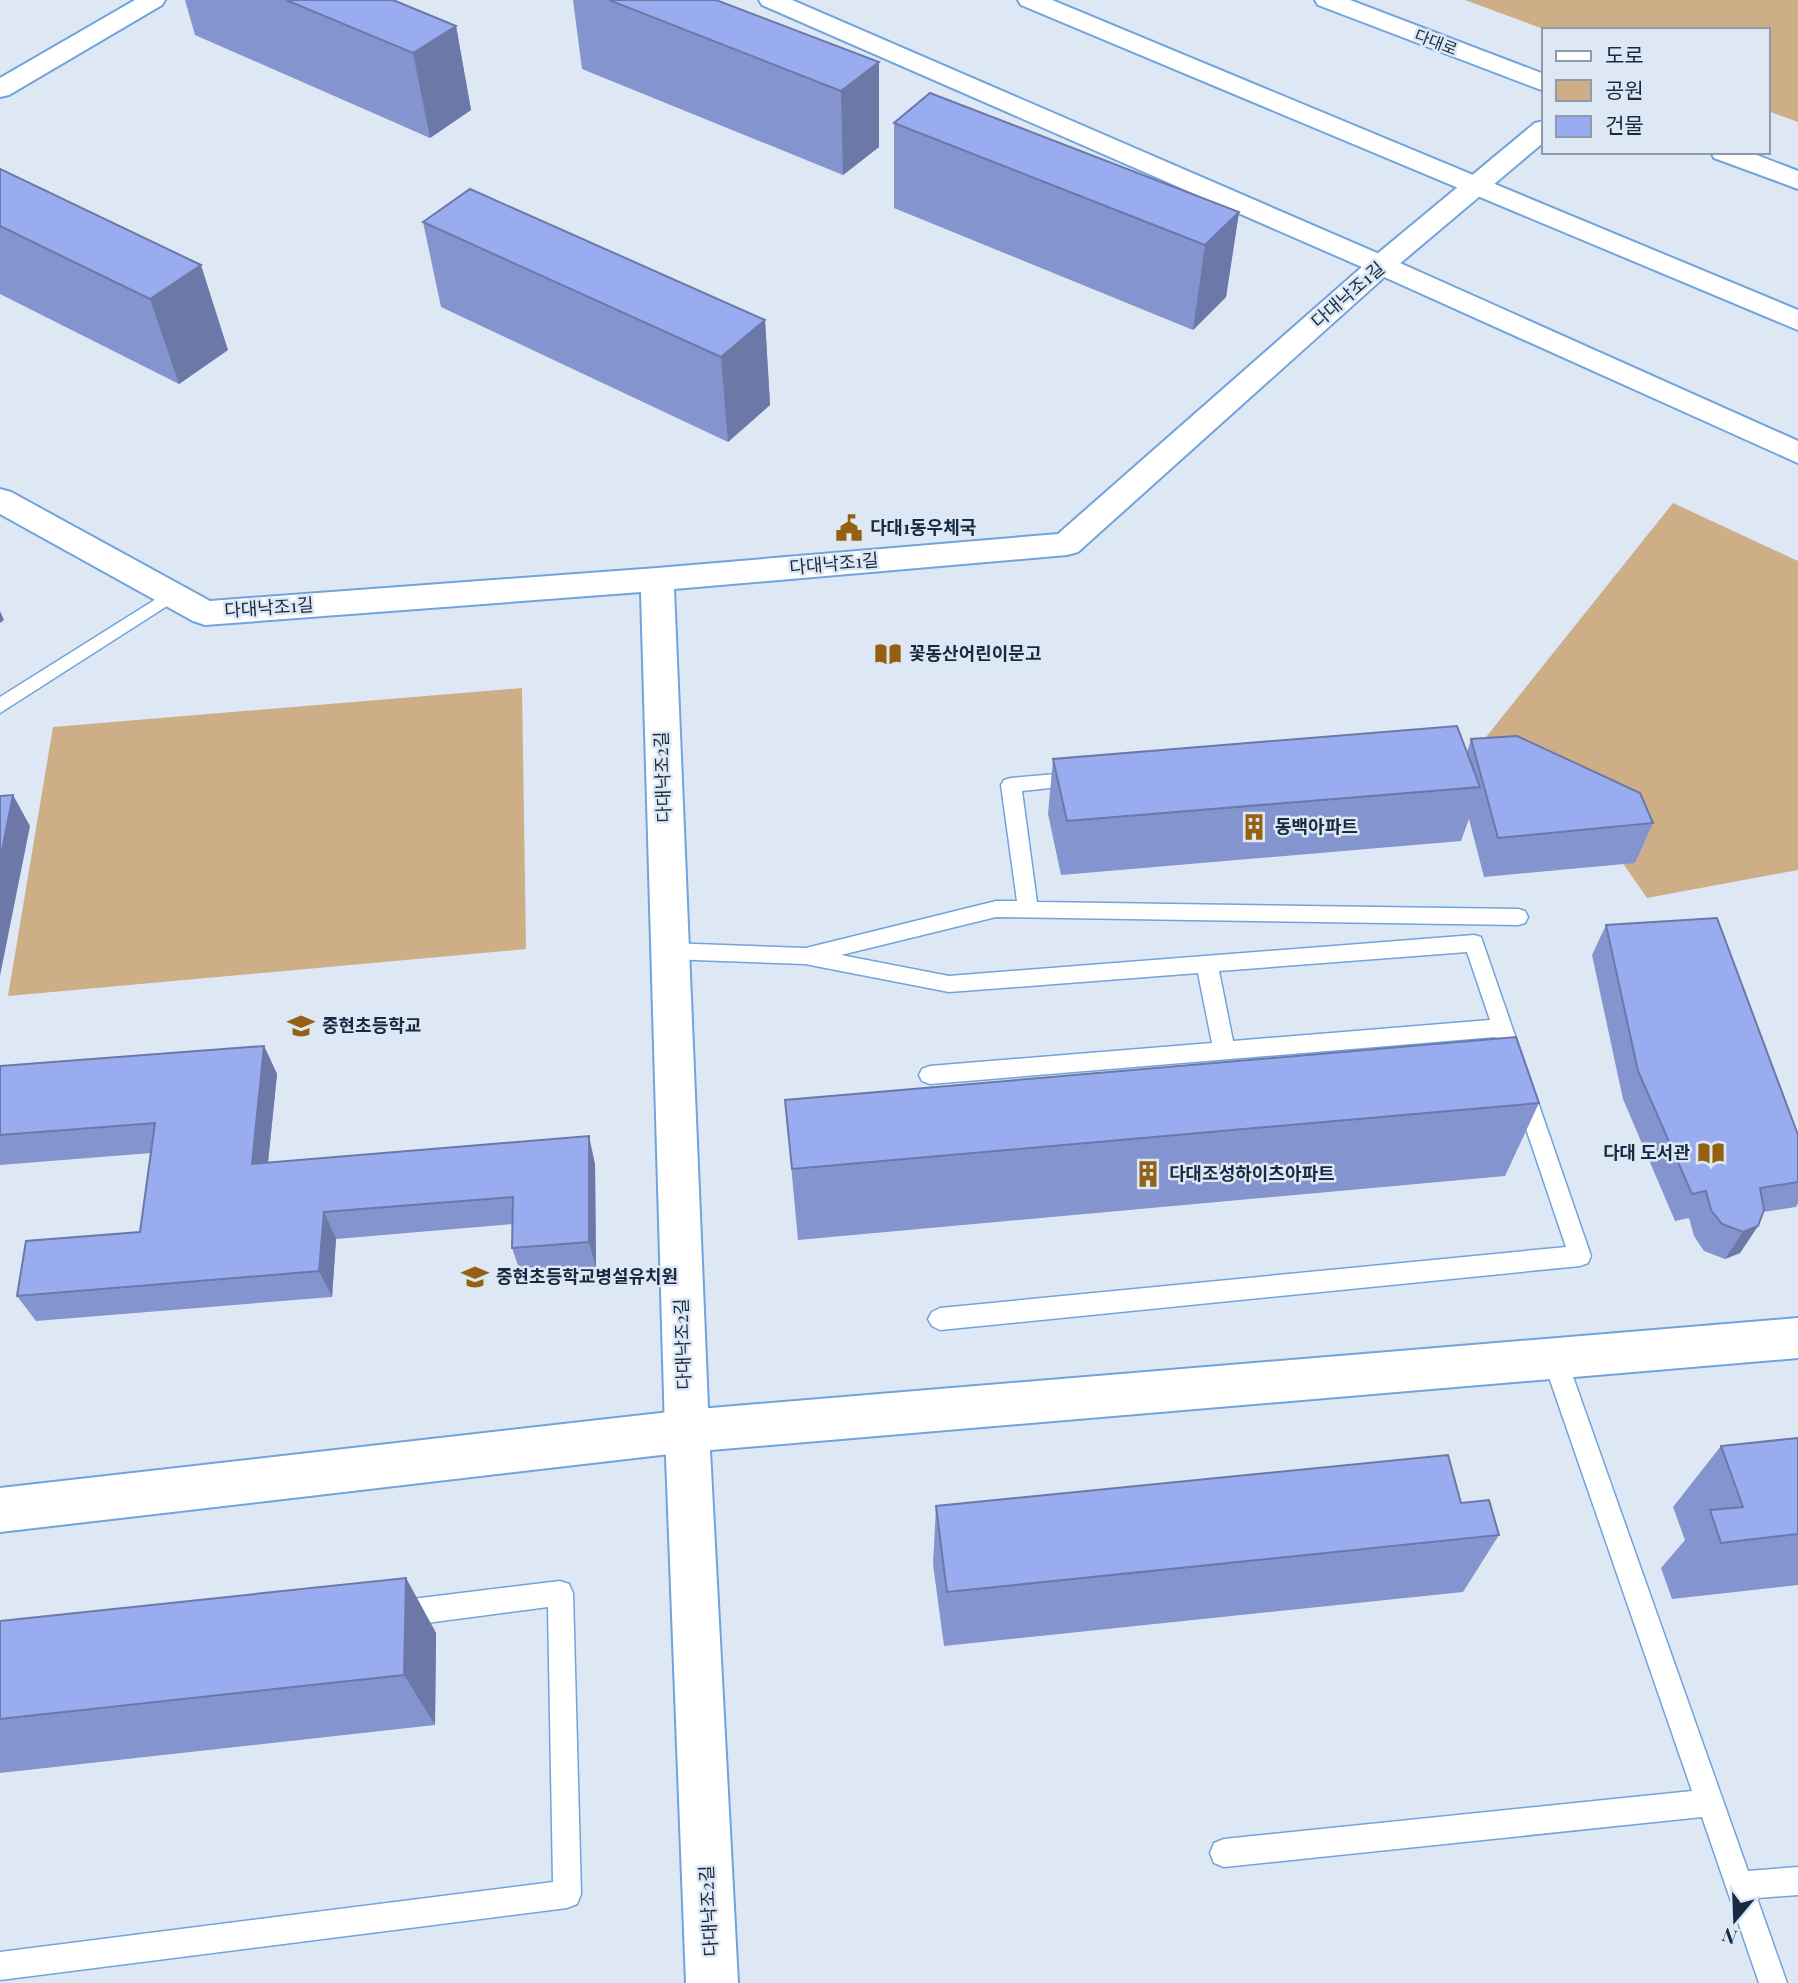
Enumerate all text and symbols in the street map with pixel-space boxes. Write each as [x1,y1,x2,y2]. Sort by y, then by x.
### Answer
street label: 다대로 [1412,24,1461,59]
legend [1542,28,1770,154]
text: 도로 [1605,40,1644,68]
text: 공원 [1605,75,1644,103]
text: 건물 [1605,110,1644,138]
street label: 다대낙조1길 [1306,256,1389,333]
public building icon: 다대1동우체국 [834,513,864,543]
place label: 다대1동우체국 [870,515,976,539]
street label: 다대낙조1길 [788,547,880,579]
street label: 다대낙조1길 [223,592,314,622]
library icon: 꽃동산어린이문고 [873,639,903,669]
place label: 꽃동산어린이문고 [909,641,1041,665]
street label: 다대낙조2길 [648,731,676,823]
building icon: 동백아파트 [1239,812,1269,842]
place label: 동백아파트 [1275,814,1358,838]
school or university icon: 중현초등학교 [286,1011,316,1041]
place label: 중현초등학교 [322,1013,421,1037]
library icon: 다대 도서관 [1696,1138,1726,1168]
place label: 다대 도서관 [1603,1140,1690,1164]
building icon: 다대조성하이츠아파트 [1133,1159,1163,1189]
place label: 다대조성하이츠아파트 [1169,1161,1335,1185]
school or university icon: 중현초등학교병설유치원 [460,1262,490,1292]
place label: 중현초등학교병설유치원 [496,1264,678,1288]
street label: 다대낙조2길 [668,1298,696,1390]
street label: 다대낙조2길 [694,1865,722,1957]
north arrow [1700,1885,1770,1955]
text: N [1718,1922,1740,1952]

